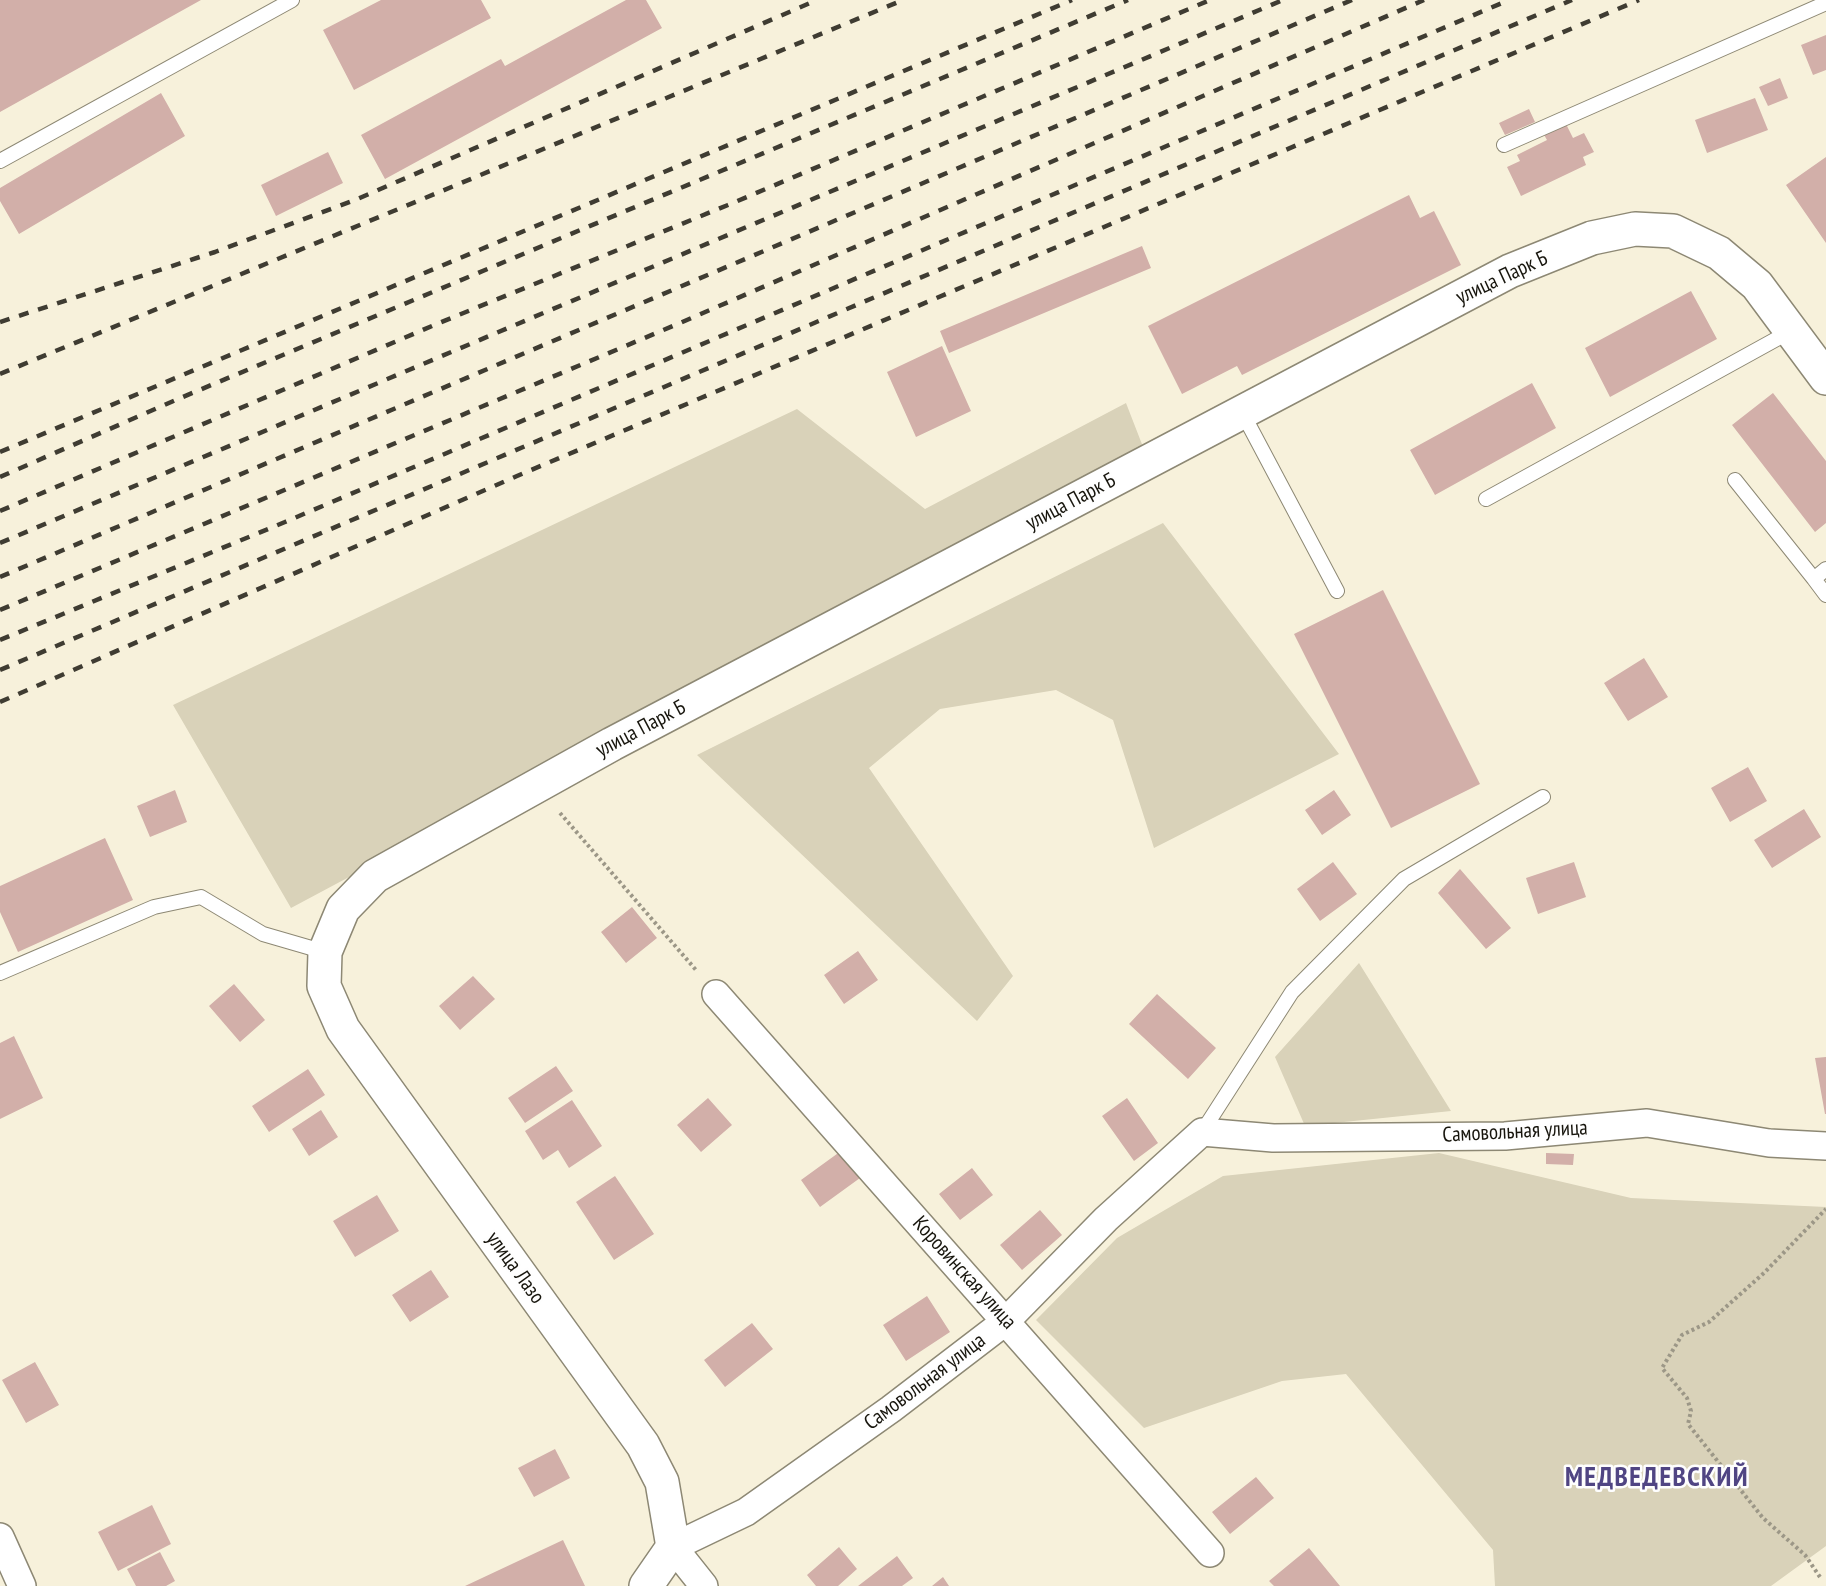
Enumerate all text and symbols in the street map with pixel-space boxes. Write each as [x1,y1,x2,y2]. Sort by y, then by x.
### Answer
street label: улица Парк Б [1452,246,1552,310]
street label: улица Парк Б [1022,468,1120,536]
street label: улица Парк Б [592,695,690,763]
street label: Самовольная улица [1442,1116,1588,1148]
street label: Коровинская улица [907,1211,1021,1335]
street label: улица Лазо [480,1227,550,1309]
street label: Самовольная улица [859,1328,991,1436]
district label: МЕДВЕДЕВСКИЙ [1565,1462,1749,1494]

